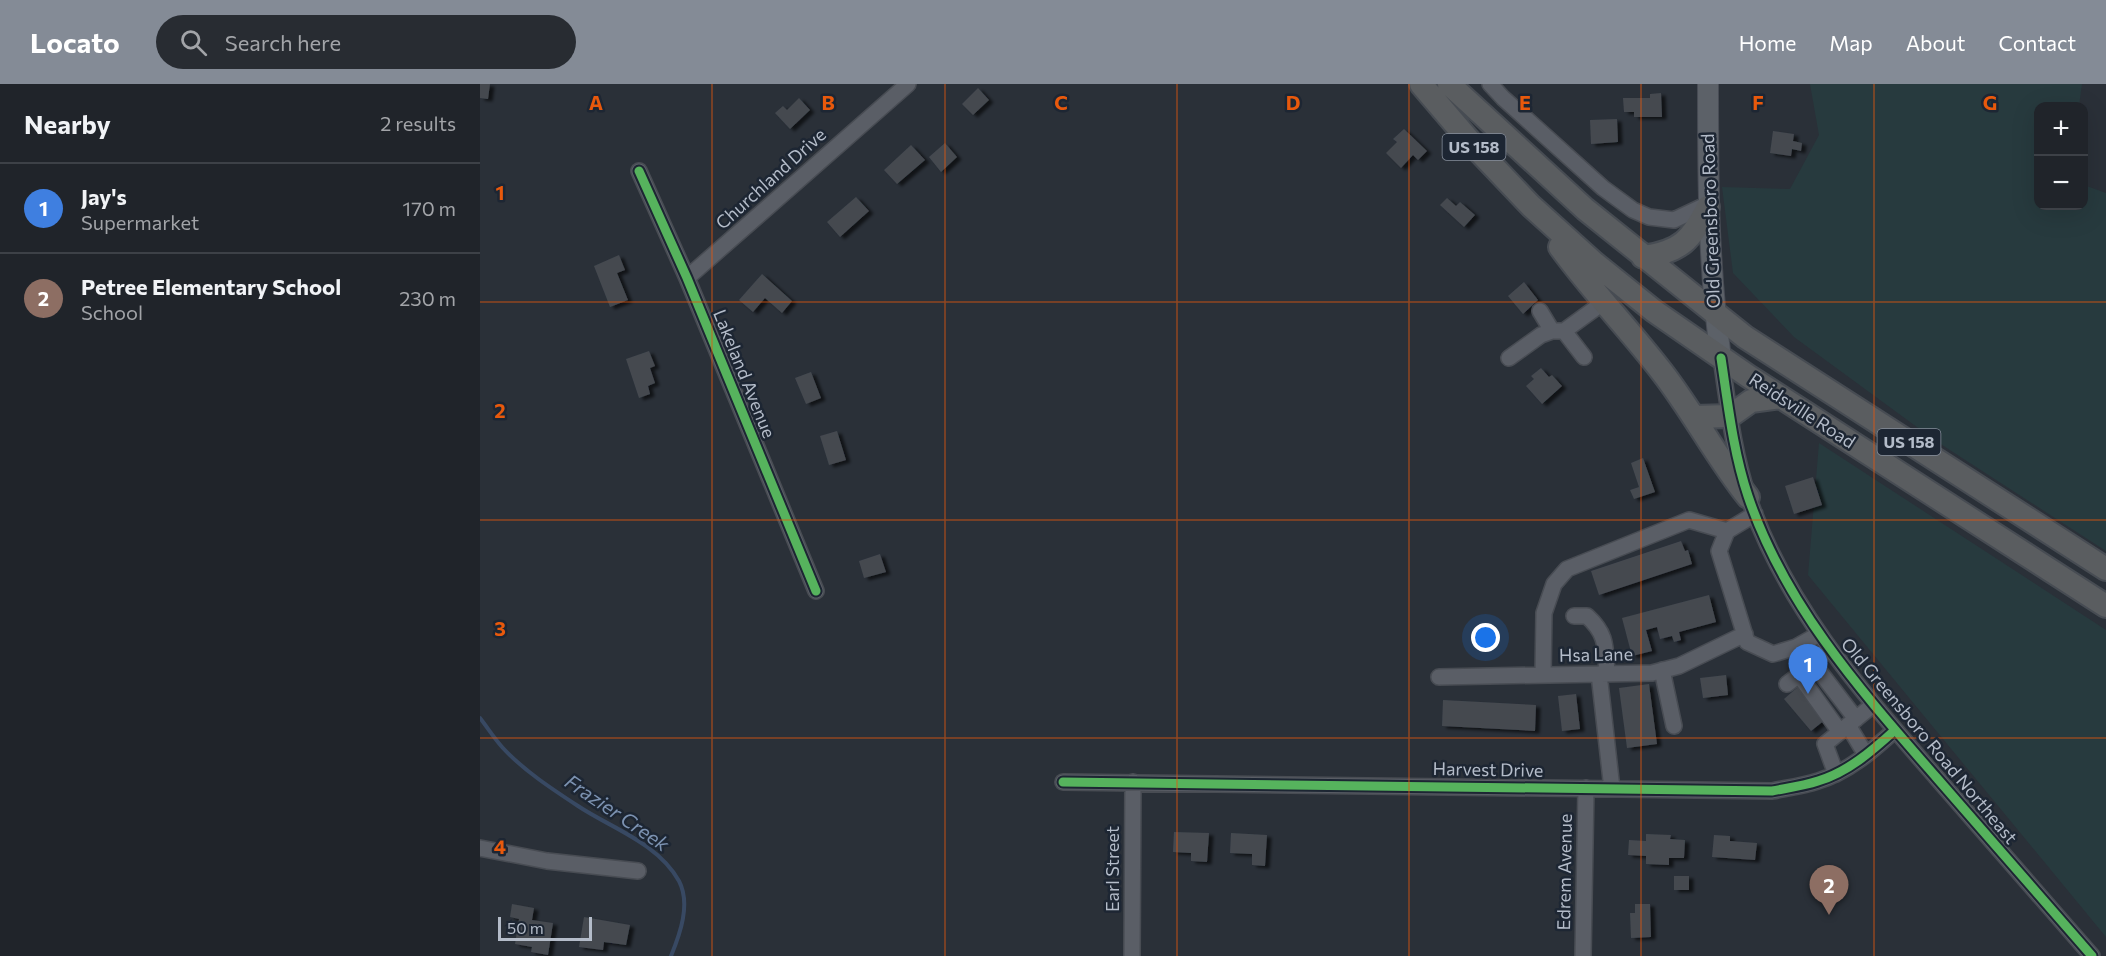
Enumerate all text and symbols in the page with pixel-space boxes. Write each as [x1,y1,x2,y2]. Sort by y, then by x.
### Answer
search box [156,15,576,69]
text: Locato [30,25,120,59]
icon: search [177,26,210,59]
text: Search here [225,29,341,56]
text: Home [1739,30,1796,55]
text: Map [1829,30,1873,55]
text: About [1906,30,1965,55]
text: Contact [1998,30,2076,55]
text: A [589,90,603,114]
text: B [821,90,835,114]
text: C [1054,90,1068,114]
text: D [1286,90,1300,114]
text: E [1519,90,1531,114]
text: F [1752,90,1764,114]
text: G [1983,90,1997,114]
map controls [2034,102,2088,210]
button: + [2034,102,2088,156]
text: Nearby [24,108,111,139]
text: 2 results [380,111,456,135]
street label: Churchland Drive [711,123,830,233]
street label: Old Greensboro Road [1696,133,1724,309]
road number: US 158 [1442,134,1506,160]
button: − [2034,156,2088,210]
text: 1 [495,180,505,204]
text: Jay's [81,183,127,210]
text: 1 [39,196,48,220]
text: 170 m [403,196,456,220]
text: Supermarket [81,210,199,234]
text: Petree Elementary School [81,273,341,300]
text: 2 [38,286,49,310]
text: 230 m [399,286,456,310]
text: School [81,300,143,324]
street label: Lakeland Avenue [709,306,781,441]
street label: Reidsville Road [1745,368,1860,453]
text: 2 [494,398,506,422]
road number: US 158 [1878,429,1940,455]
text: 3 [494,616,506,640]
your location [1471,623,1500,652]
street label: Old Greensboro Road Northeast [1837,633,2022,848]
street label: Hsa Lane [1559,642,1633,666]
pin: 1 [1788,644,1828,694]
street label: Harvest Drive [1432,757,1544,781]
water label: Frazier Creek [561,769,675,856]
street label: Edrem Avenue [1552,813,1576,930]
street label: Earl Street [1101,826,1123,912]
text: 4 [494,834,506,858]
pin: 2 [1810,866,1848,915]
scale bar [498,914,592,942]
text: 50 m [507,918,544,937]

